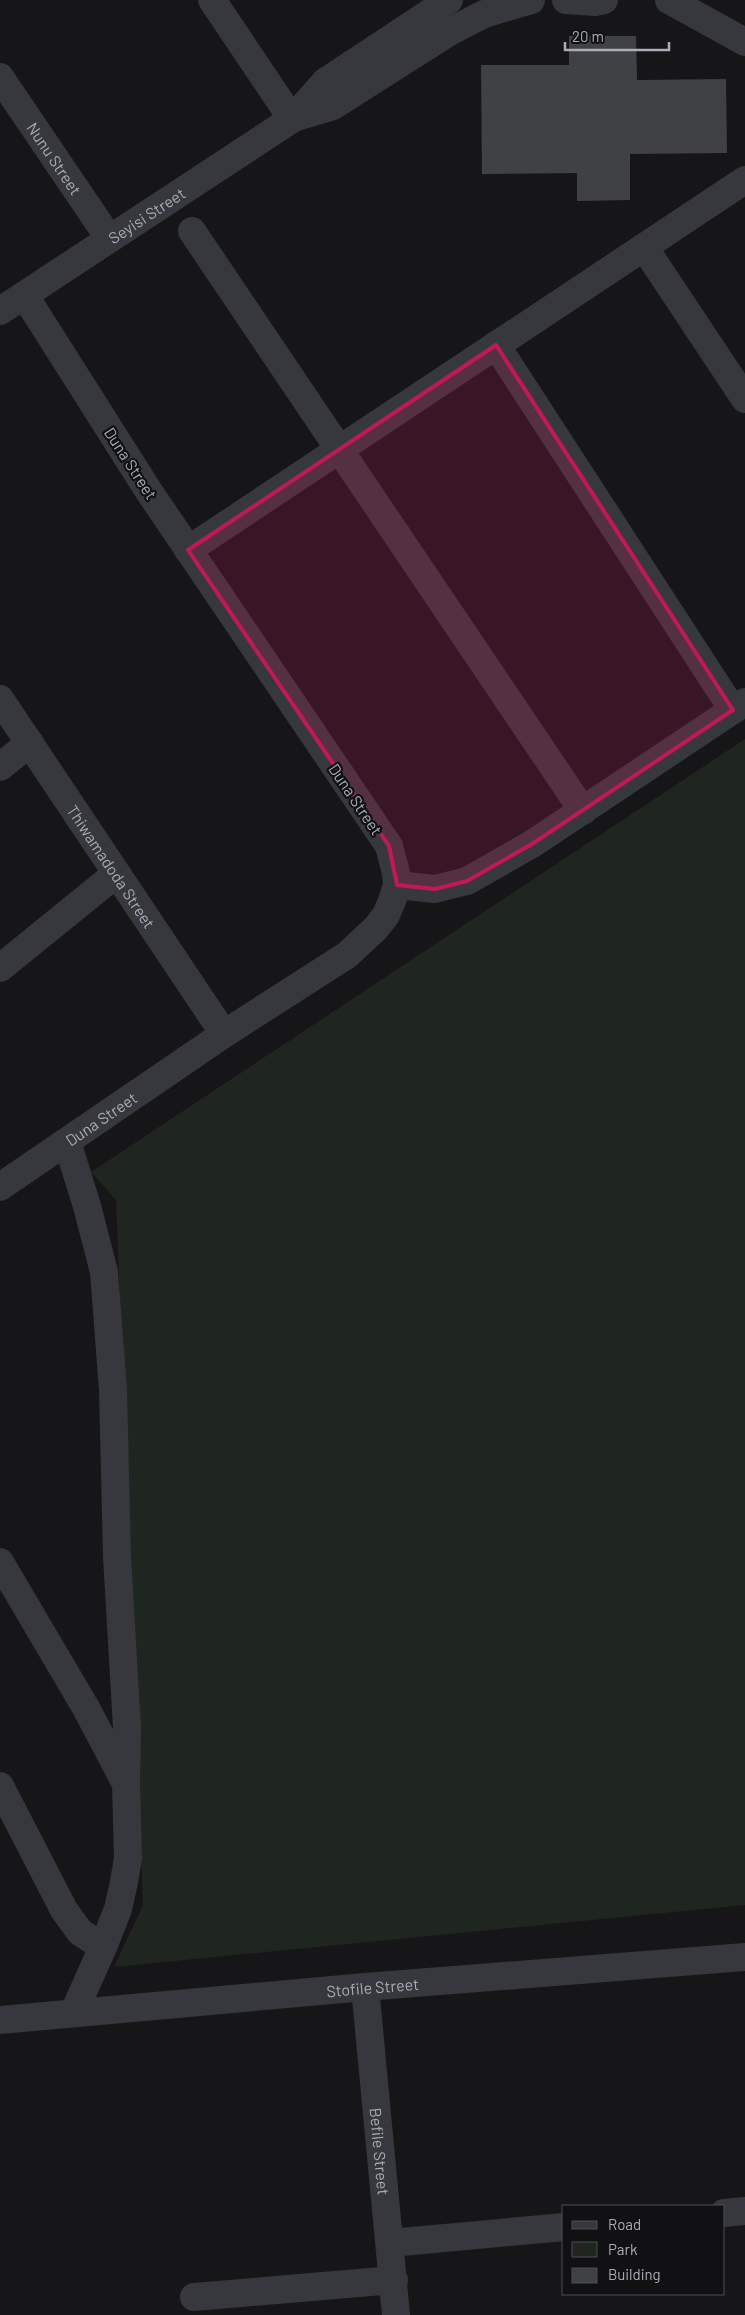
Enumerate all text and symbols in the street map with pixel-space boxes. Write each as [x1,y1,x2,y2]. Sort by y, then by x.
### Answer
scale bar [565,20,669,52]
text: 20 m [572,27,604,45]
street label: Nunu Street [24,118,86,198]
street label: Seyisi Street [104,183,188,247]
street label: Duna Street [101,423,161,503]
street label: Duna Street [325,760,387,838]
street label: Thiwamadoda Street [64,801,160,931]
street label: Duna Street [62,1087,140,1149]
street label: Stofile Street [326,1973,419,2000]
street label: Befile Street [367,2107,394,2196]
legend [562,2205,725,2295]
text: Road [608,2215,641,2233]
text: Park [608,2240,638,2258]
text: Building [608,2265,661,2283]

